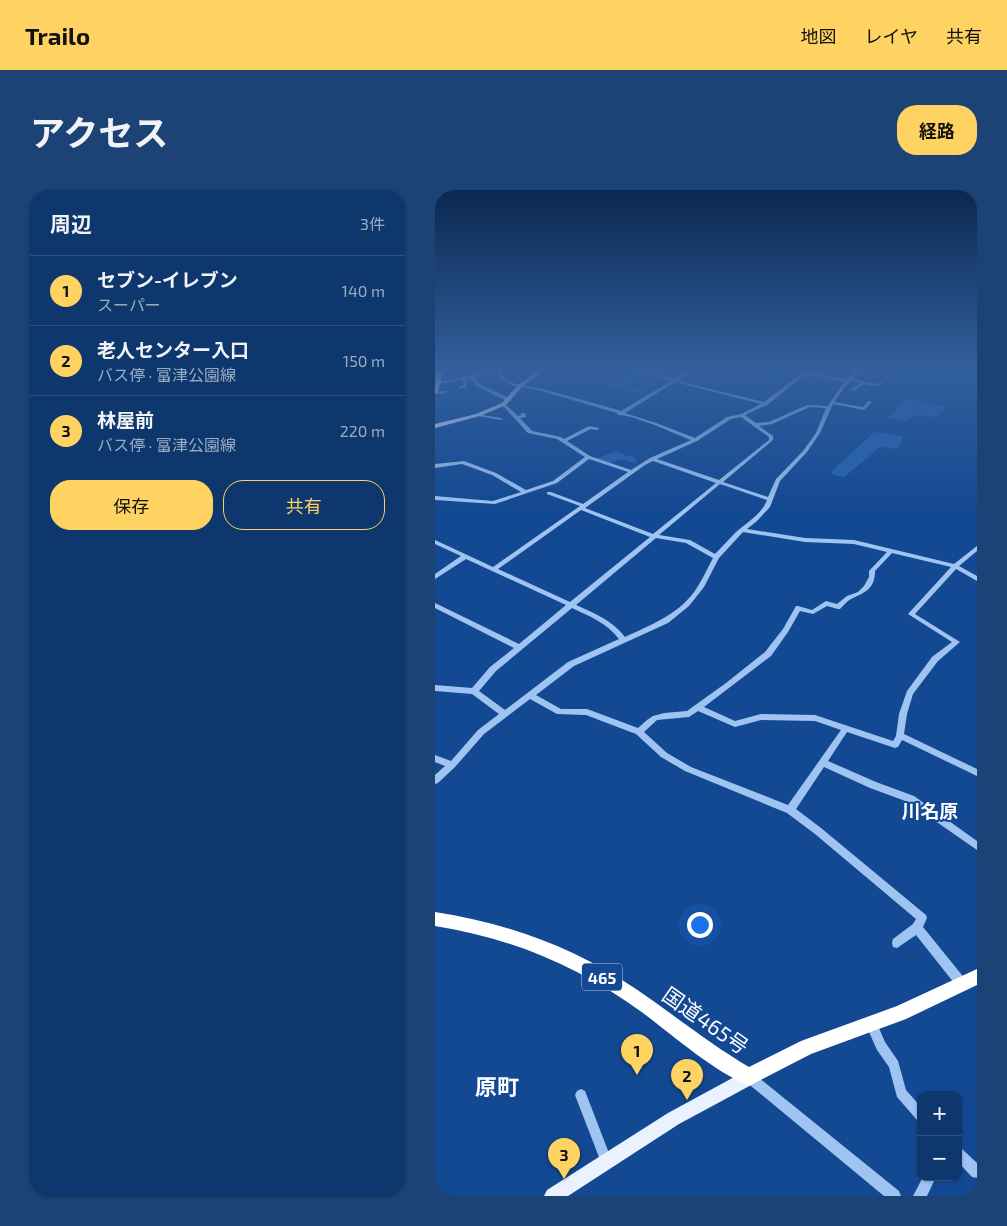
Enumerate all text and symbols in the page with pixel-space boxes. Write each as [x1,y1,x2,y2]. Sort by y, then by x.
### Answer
text: Trailo [25,21,90,50]
text: 地図 [801,25,837,47]
text: レイヤ [865,25,918,47]
text: 共有 [946,25,982,47]
button: 経路 [897,105,977,155]
text: アクセス [30,111,168,153]
text: 周辺 [50,211,92,236]
text: 3件 [360,214,385,233]
text: セブン-イレブン [97,268,238,291]
text: 1 [63,281,69,300]
text: 140 m [342,281,385,300]
text: スーパー [97,295,161,314]
text: 老人センター入口 [97,338,249,361]
text: 2 [61,351,71,370]
text: 150 m [343,351,385,370]
text: バス停 · 富津公園線 [97,365,236,384]
text: 林屋前 [97,408,154,431]
text: 3 [61,421,71,440]
text: 220 m [340,421,385,440]
text: バス停 · 富津公園線 [97,435,236,454]
button: 保存 [50,480,213,530]
button: 共有 [223,480,385,530]
district label: 川名原 [901,799,959,822]
your location [687,912,713,938]
road number: 465 [582,964,622,990]
street label: 国道465号 [658,981,754,1059]
pin: 1 [621,1034,653,1075]
pin: 2 [671,1059,703,1100]
district label: 原町 [475,1073,519,1099]
map controls [917,1091,962,1181]
button: + [917,1091,962,1136]
button: − [917,1136,962,1181]
pin: 3 [548,1138,580,1179]

